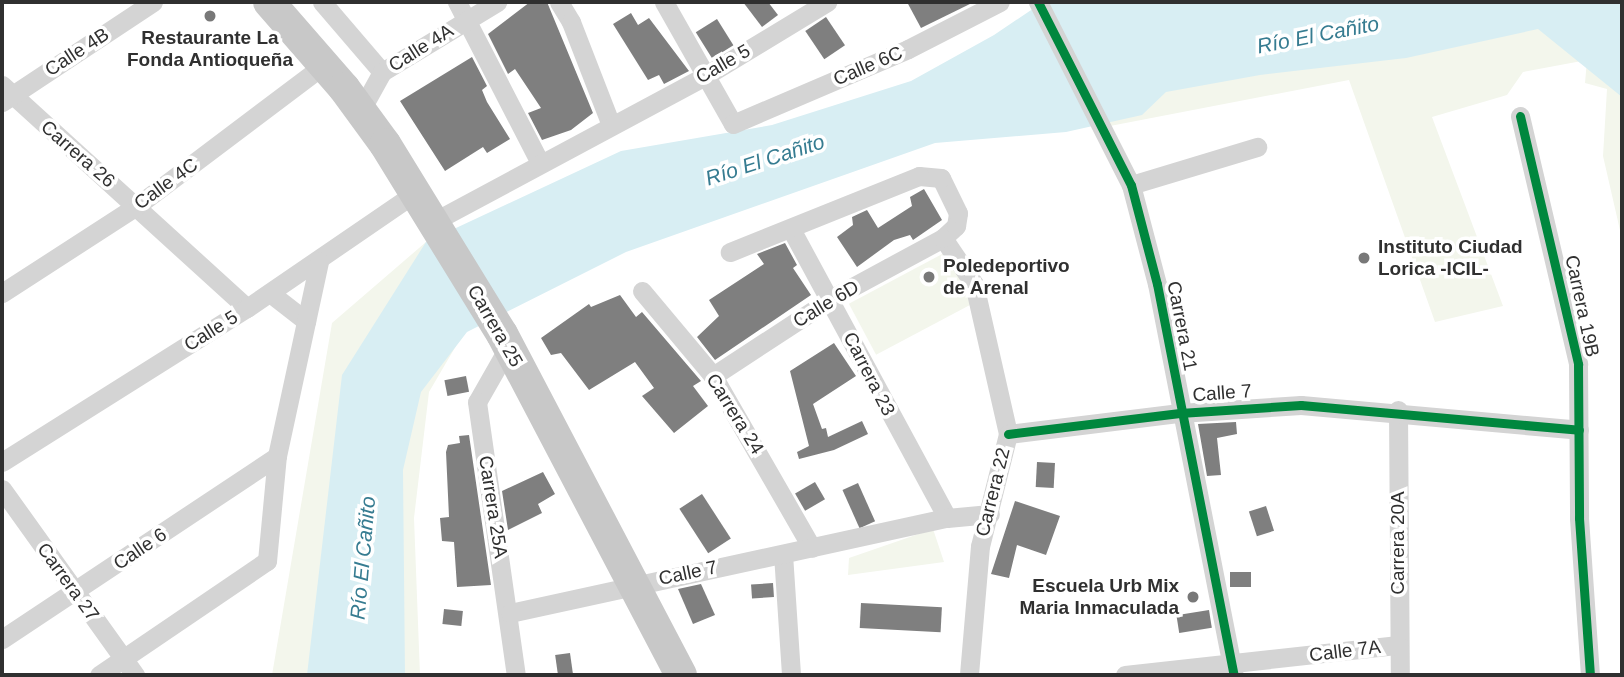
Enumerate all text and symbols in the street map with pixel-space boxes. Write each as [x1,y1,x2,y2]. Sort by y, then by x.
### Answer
marker: Restaurante La Fonda Antioqueña [202,8,218,24]
water label: Río El Cañito [1255,11,1381,59]
street label: Calle 4A [385,19,457,77]
street label: Calle 4B [41,23,113,81]
place label: Restaurante La Fonda Antioqueña [127,27,293,71]
street label: Calle 5 [692,39,754,89]
street label: Calle 6C [830,41,906,91]
street label: Carrera 26 [36,116,120,192]
water label: Río El Cañito [702,129,828,191]
street label: Calle 4C [130,153,202,215]
place label: Instituto Ciudad Lorica -ICIL- [1378,236,1523,280]
marker: Instituto Ciudad Lorica -ICIL- [1356,250,1372,266]
street label: Carrera 19B [1560,253,1604,359]
place label: Poledeportivo de Arenal [943,255,1070,299]
marker: Poledeportivo de Arenal [921,269,937,285]
street label: Calle 6D [789,275,863,333]
street label: Carrera 21 [1162,279,1202,373]
street label: Carrera 25 [462,281,528,371]
street label: Calle 5 [180,306,242,356]
street label: Carrera 23 [838,328,900,420]
street label: Carrera 24 [701,369,769,459]
street label: Calle 7 [1192,380,1252,406]
street label: Carrera 22 [971,445,1015,539]
street label: Carrera 25A [474,454,512,560]
street label: Carrera 20A [1387,491,1409,595]
water label: Río El Cañito [345,495,381,621]
street label: Calle 6 [109,523,171,575]
street label: Carrera 27 [32,539,104,625]
street label: Calle 7 [657,556,719,590]
place label: Escuela Urb Mix Maria Inmaculada [1020,575,1179,619]
marker: Escuela Urb Mix Maria Inmaculada [1185,589,1201,605]
street label: Calle 7A [1308,635,1382,667]

